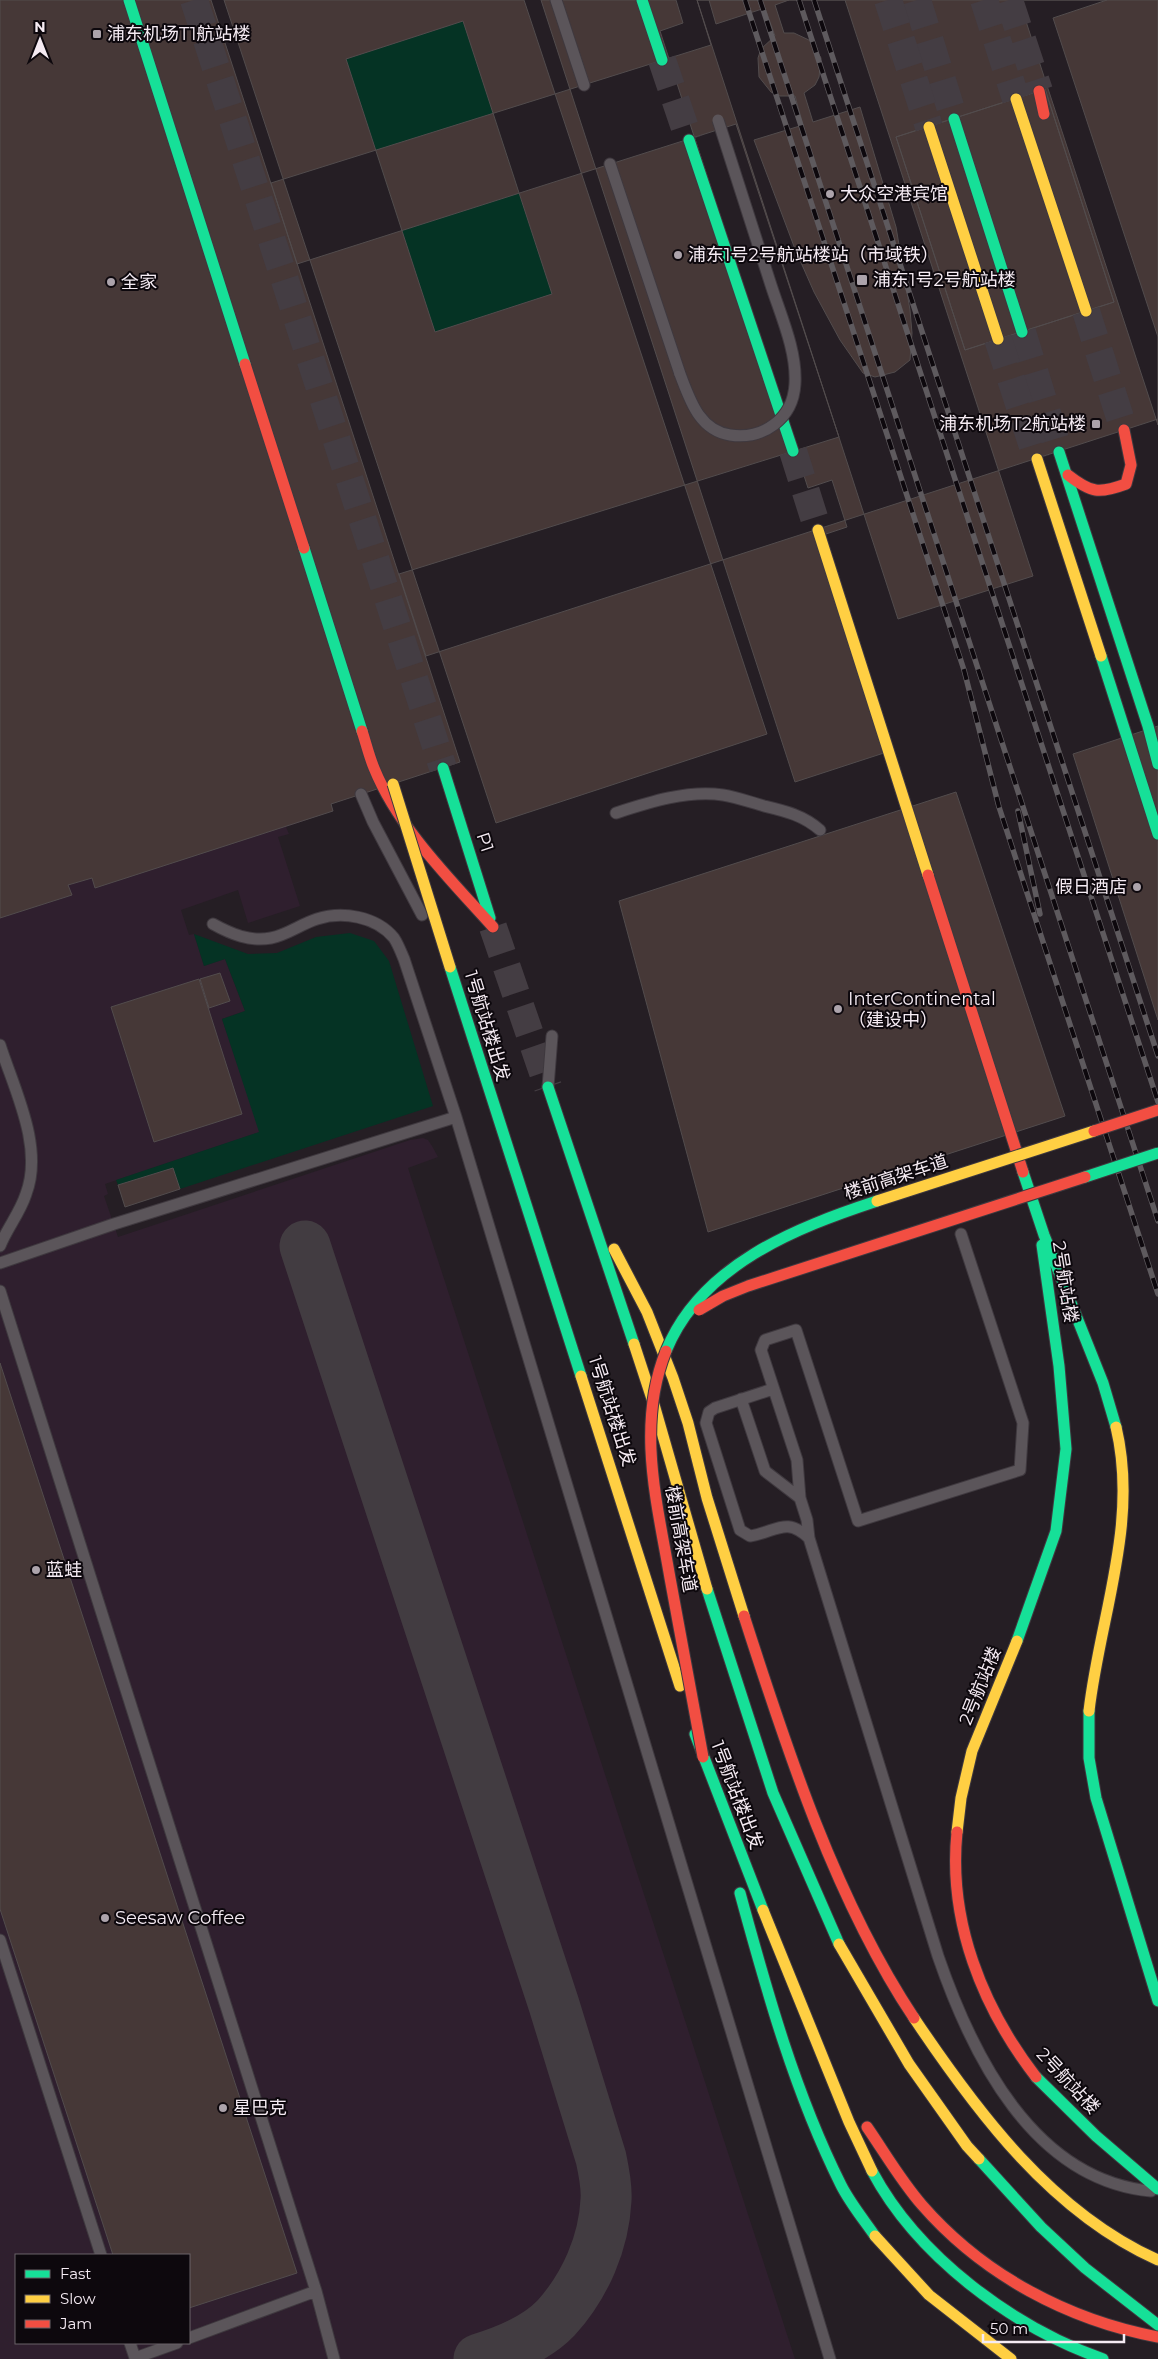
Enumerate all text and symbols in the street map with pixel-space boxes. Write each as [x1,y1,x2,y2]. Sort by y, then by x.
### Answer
north arrow [15,15,65,65]
text: N [34,18,46,36]
place label: 浦东机场T1航站楼 [107,23,251,45]
marker: 浦东机场T1航站楼 [91,28,103,40]
place label: 大众空港宾馆 [840,183,948,205]
marker: 大众空港宾馆 [824,188,836,200]
place label: 浦东1号2号航站楼站（市域铁） [688,244,939,266]
marker: 浦东1号2号航站楼站（市域铁） [672,249,684,261]
place label: 浦东1号2号航站楼 [873,269,1016,291]
place label: 全家 [121,271,157,293]
marker: 浦东1号2号航站楼 [855,273,869,287]
marker: 全家 [105,276,117,288]
place label: 浦东机场T2航站楼 [939,413,1086,435]
marker: 浦东机场T2航站楼 [1090,418,1102,430]
street label: P1 [472,829,498,855]
place label: 假日酒店 [1055,876,1127,898]
marker: 假日酒店 [1131,881,1143,893]
street label: 1号航站楼出发 [460,968,514,1084]
place label: InterContinental （建设中） [848,988,996,1031]
marker: InterContinental （建设中） [832,1003,844,1015]
street label: 楼前高架车道 [841,1150,951,1204]
street label: 2号航站楼 [1048,1240,1082,1324]
street label: 1号航站楼出发 [584,1353,640,1469]
street label: 楼前高架车道 [661,1484,701,1594]
place label: 蓝蛙 [46,1559,82,1581]
marker: 蓝蛙 [30,1564,42,1576]
street label: 2号航站楼 [954,1644,1006,1728]
street label: 1号航站楼出发 [706,1738,768,1852]
place label: Seesaw Coffee [115,1907,245,1929]
marker: Seesaw Coffee [99,1912,111,1924]
street label: 2号航站楼 [1032,2043,1104,2119]
place label: 星巴克 [233,2097,287,2119]
marker: 星巴克 [217,2102,229,2114]
legend [15,2254,190,2344]
text: Fast [60,2264,91,2283]
text: Slow [60,2289,96,2308]
scale bar [983,2312,1124,2344]
text: Jam [59,2314,92,2333]
text: 50 m [990,2319,1028,2338]

